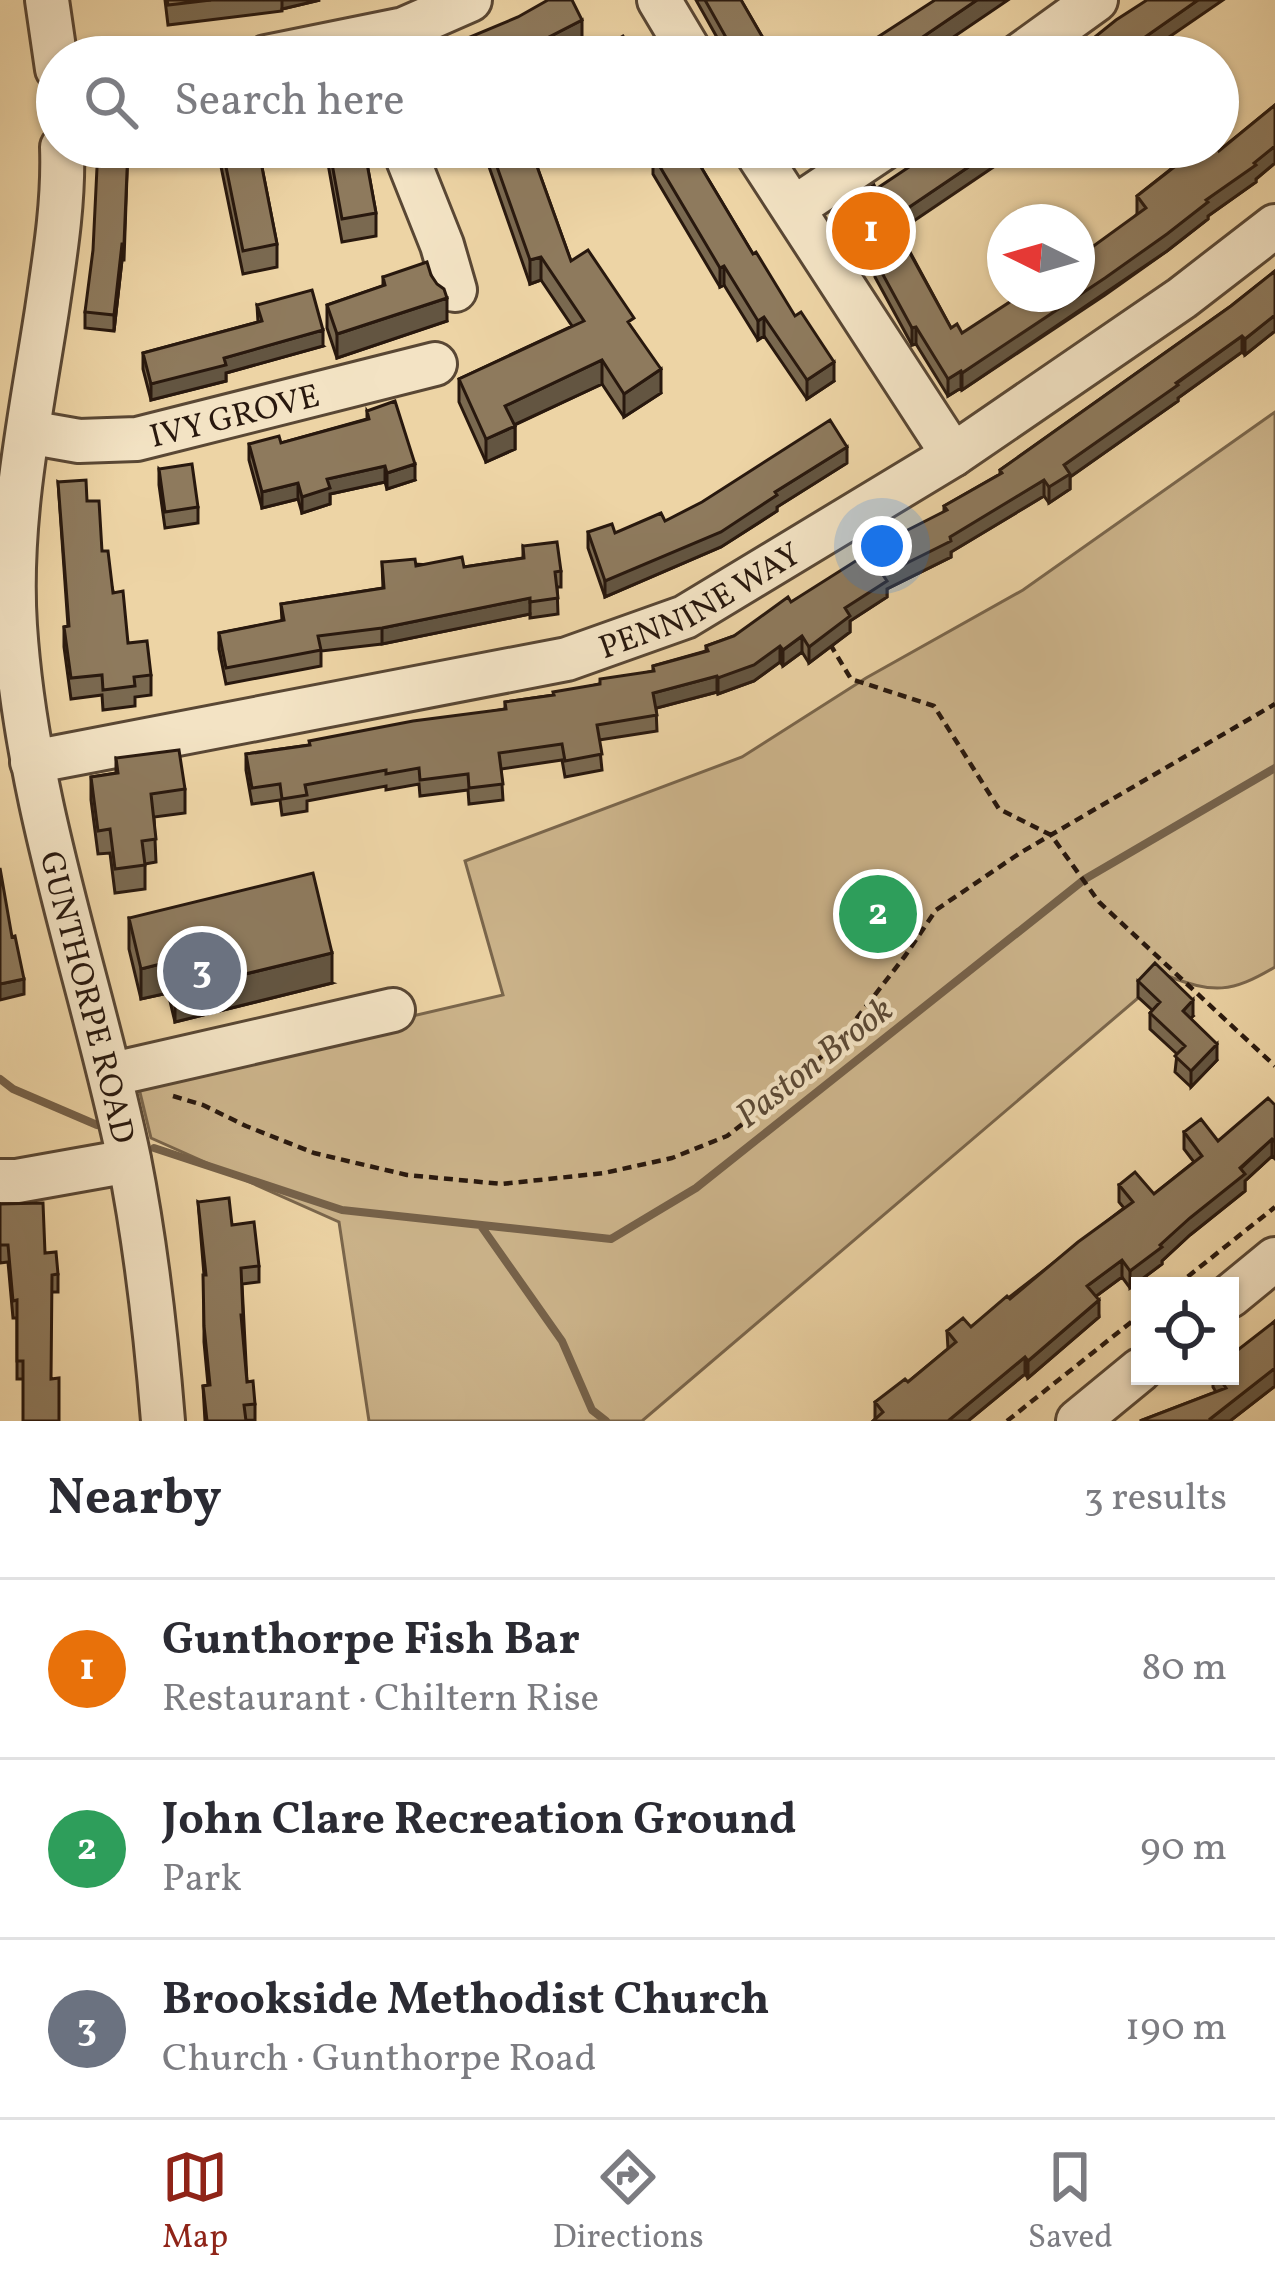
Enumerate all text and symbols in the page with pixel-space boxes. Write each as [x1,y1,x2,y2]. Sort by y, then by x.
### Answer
search box [36,36,1239,168]
icon: search [78,69,144,135]
text: Search here [174,71,405,134]
pin: 1 [832,186,910,276]
north arrow [987,204,1095,312]
street label: IVY GROVE [145,375,325,462]
your location [852,516,912,576]
street label: PENNINE WAY [593,533,811,673]
street label: GUNTHORPE ROAD [26,847,144,1148]
pin: 2 [839,869,917,959]
pin: 3 [163,926,241,1016]
water label: Paston Brook [726,987,905,1141]
map controls [1131,1277,1239,1385]
button: locate [1131,1277,1239,1385]
text: Nearby [48,1464,222,1535]
text: 3 results [1084,1472,1227,1526]
text: Gunthorpe Fish Bar [162,1610,580,1673]
text: 1 [79,1642,95,1696]
text: 80 m [1141,1642,1227,1696]
text: Restaurant · Chiltern Rise [162,1673,599,1727]
text: John Clare Recreation Ground [162,1790,796,1853]
text: 2 [77,1822,97,1876]
text: 90 m [1140,1822,1227,1876]
text: Park [162,1853,242,1907]
text: Brookside Methodist Church [162,1970,770,2033]
text: 3 [77,2002,97,2056]
text: 190 m [1125,2002,1227,2056]
text: Church · Gunthorpe Road [162,2033,597,2087]
tab: Map [162,2144,228,2262]
tab: Directions [552,2144,704,2262]
tab: Saved [1028,2144,1113,2262]

